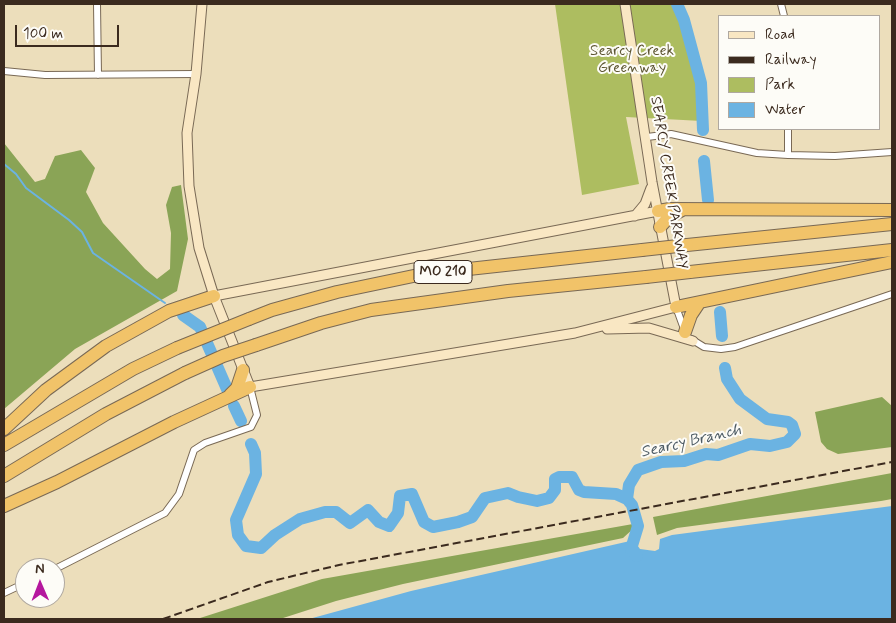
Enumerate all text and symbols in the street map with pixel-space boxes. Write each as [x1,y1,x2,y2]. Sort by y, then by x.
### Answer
scale bar [18,15,121,47]
legend [718,15,881,130]
text: 100 m [23,24,63,44]
text: Road [765,25,795,45]
park label: Searcy Creek Greenway [590,43,674,78]
text: Railway [765,50,817,70]
text: Park [765,75,795,95]
street label: SEARCY CREEK PARKWAY [645,95,691,271]
text: Water [765,100,805,120]
road number: MO 210 [414,260,472,284]
water label: Searcy Branch [639,421,743,463]
north arrow [15,558,65,608]
text: N [35,560,45,578]

